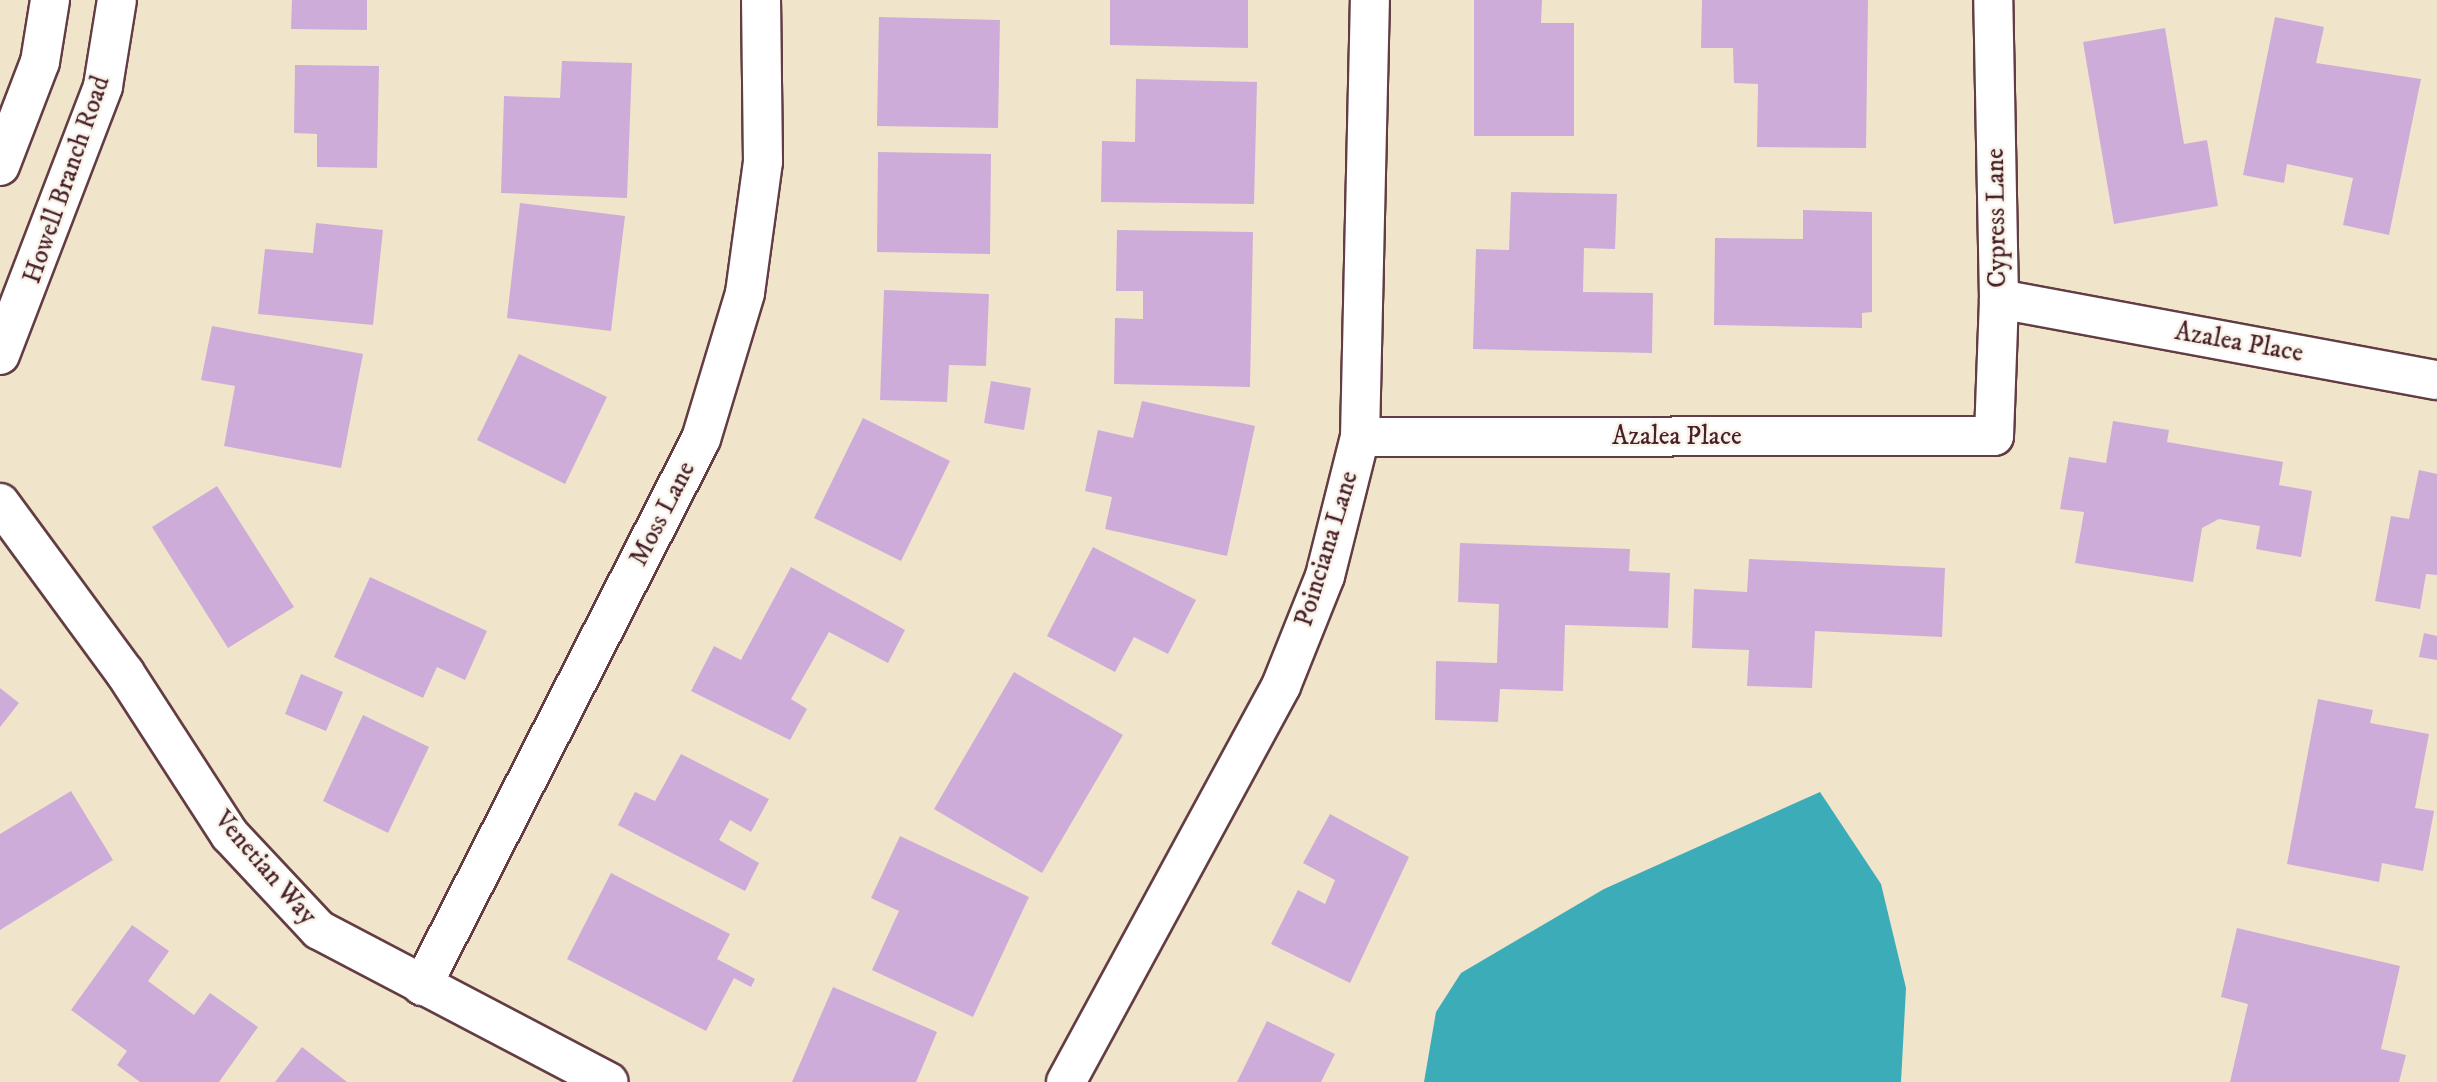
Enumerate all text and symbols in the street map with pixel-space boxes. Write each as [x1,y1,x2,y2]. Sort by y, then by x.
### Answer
street label: Howell Branch Road [17,72,117,288]
street label: Cypress Lane [1980,148,2014,288]
street label: Azalea Place [2172,316,2306,370]
street label: Azalea Place [1612,421,1742,453]
street label: Moss Lane [623,457,703,571]
street label: Poinciana Lane [1289,468,1365,630]
street label: Venetian Way [207,805,323,931]

